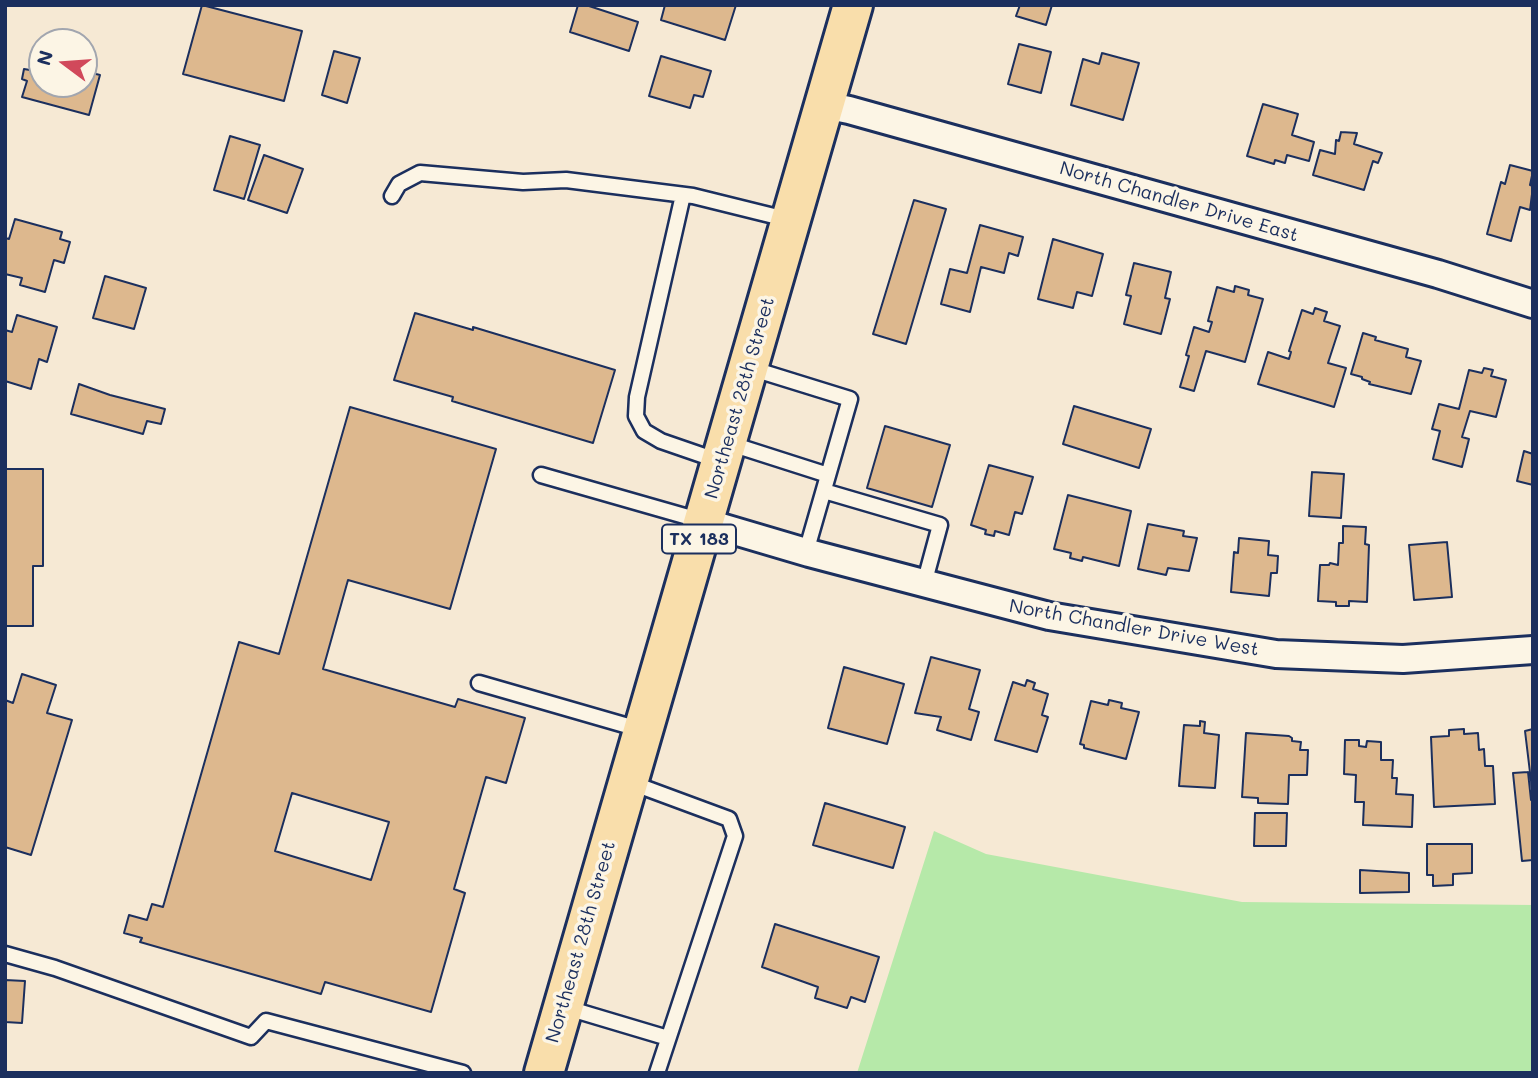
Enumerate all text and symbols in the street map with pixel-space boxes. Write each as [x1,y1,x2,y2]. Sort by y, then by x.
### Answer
north arrow [28,28,98,98]
text: N [30,47,58,68]
street label: North Chandler Drive East [1057,157,1301,247]
street label: Northeast 28th Street [700,294,780,502]
road number: TX 183 [662,524,736,554]
street label: North Chandler Drive West [1007,595,1261,661]
street label: Northeast 28th Street [541,838,621,1046]

